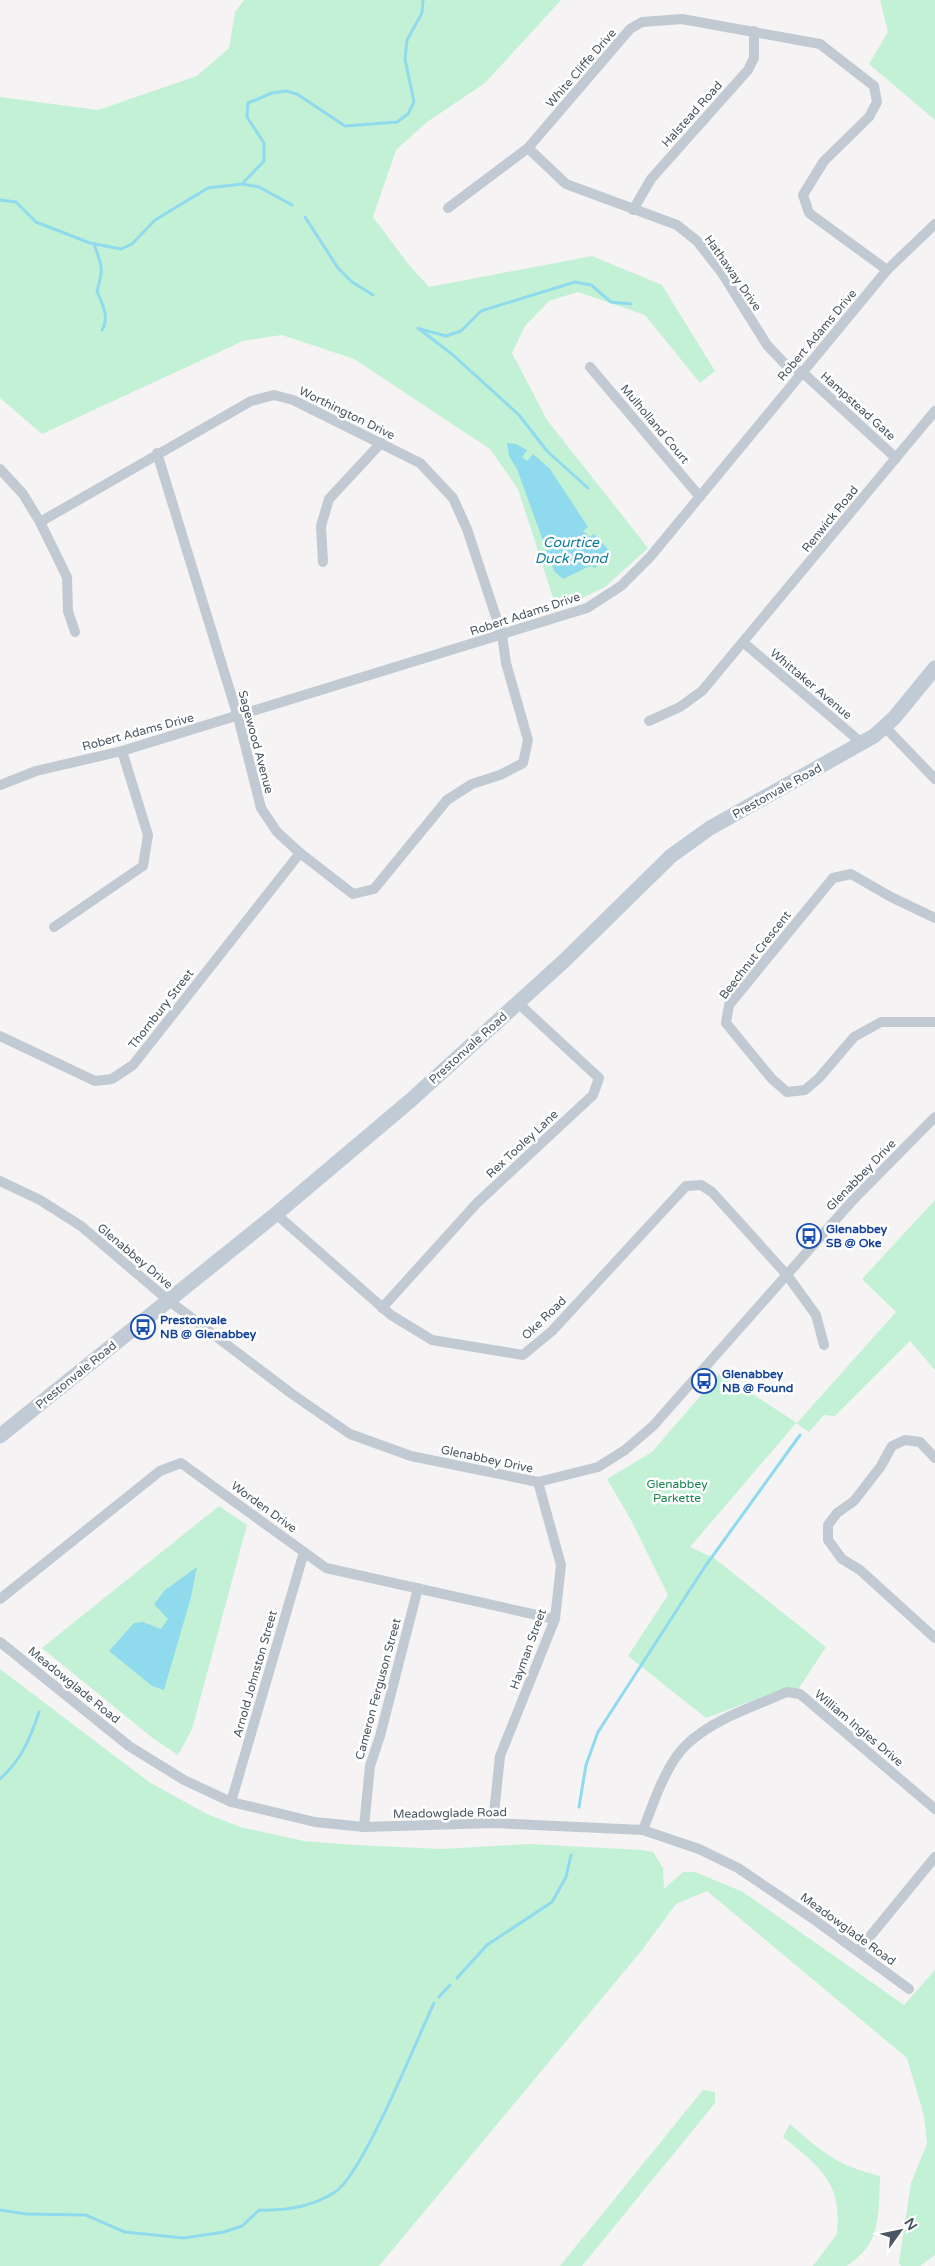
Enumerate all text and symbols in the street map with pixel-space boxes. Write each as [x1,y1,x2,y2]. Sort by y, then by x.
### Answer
street label: White Cliffe Drive [543,26,619,110]
street label: Halstead Road [659,78,725,150]
street label: Hathaway Drive [702,232,764,314]
street label: Robert Adams Drive [775,286,859,384]
street label: Hampstead Gate [818,369,898,443]
street label: Mulholland Court [618,382,692,467]
street label: Worthington Drive [297,384,397,442]
street label: Renwick Road [799,483,861,555]
water label: Courtice Duck Pond [535,534,610,567]
street label: Robert Adams Drive [468,589,582,638]
street label: Whittaker Avenue [767,646,855,722]
street label: Sagewood Avenue [236,689,277,795]
street label: Robert Adams Drive [81,710,196,754]
street label: Prestonvale Road [730,761,824,821]
street label: Beechnut Crescent [716,908,794,1002]
street label: Thornbury Street [126,966,197,1052]
street label: Prestonvale Road [426,1009,510,1087]
street label: Rex Tooley Lane [483,1107,561,1181]
street label: Glenabbey Drive [823,1136,899,1214]
street label: Glenabbey Drive [95,1220,176,1292]
place label: Glenabbey SB @ Oke [826,1222,888,1250]
bus stop icon: Glenabbey SB @ Oke [796,1223,822,1249]
street label: Oke Road [519,1293,569,1343]
place label: Prestonvale NB @ Glenabbey [160,1313,257,1342]
bus stop icon: Prestonvale NB @ Glenabbey [130,1314,156,1340]
street label: Prestonvale Road [33,1338,119,1412]
place label: Glenabbey NB @ Found [722,1367,793,1395]
bus stop icon: Glenabbey NB @ Found [691,1368,717,1394]
street label: Glenabbey Drive [440,1442,535,1476]
park label: Glenabbey Parkette [646,1477,708,1505]
street label: Worden Drive [228,1479,300,1536]
street label: Hayman Street [507,1606,549,1691]
street label: Arnold Johnston Street [230,1608,280,1739]
street label: Cameron Ferguson Street [352,1616,404,1761]
street label: Meadowglade Road [25,1644,123,1726]
street label: William Ingles Drive [812,1687,906,1769]
street label: Meadowglade Road [393,1805,507,1821]
street label: Meadowglade Road [798,1890,898,1968]
north arrow [875,2206,925,2256]
text: N [900,2215,921,2234]

